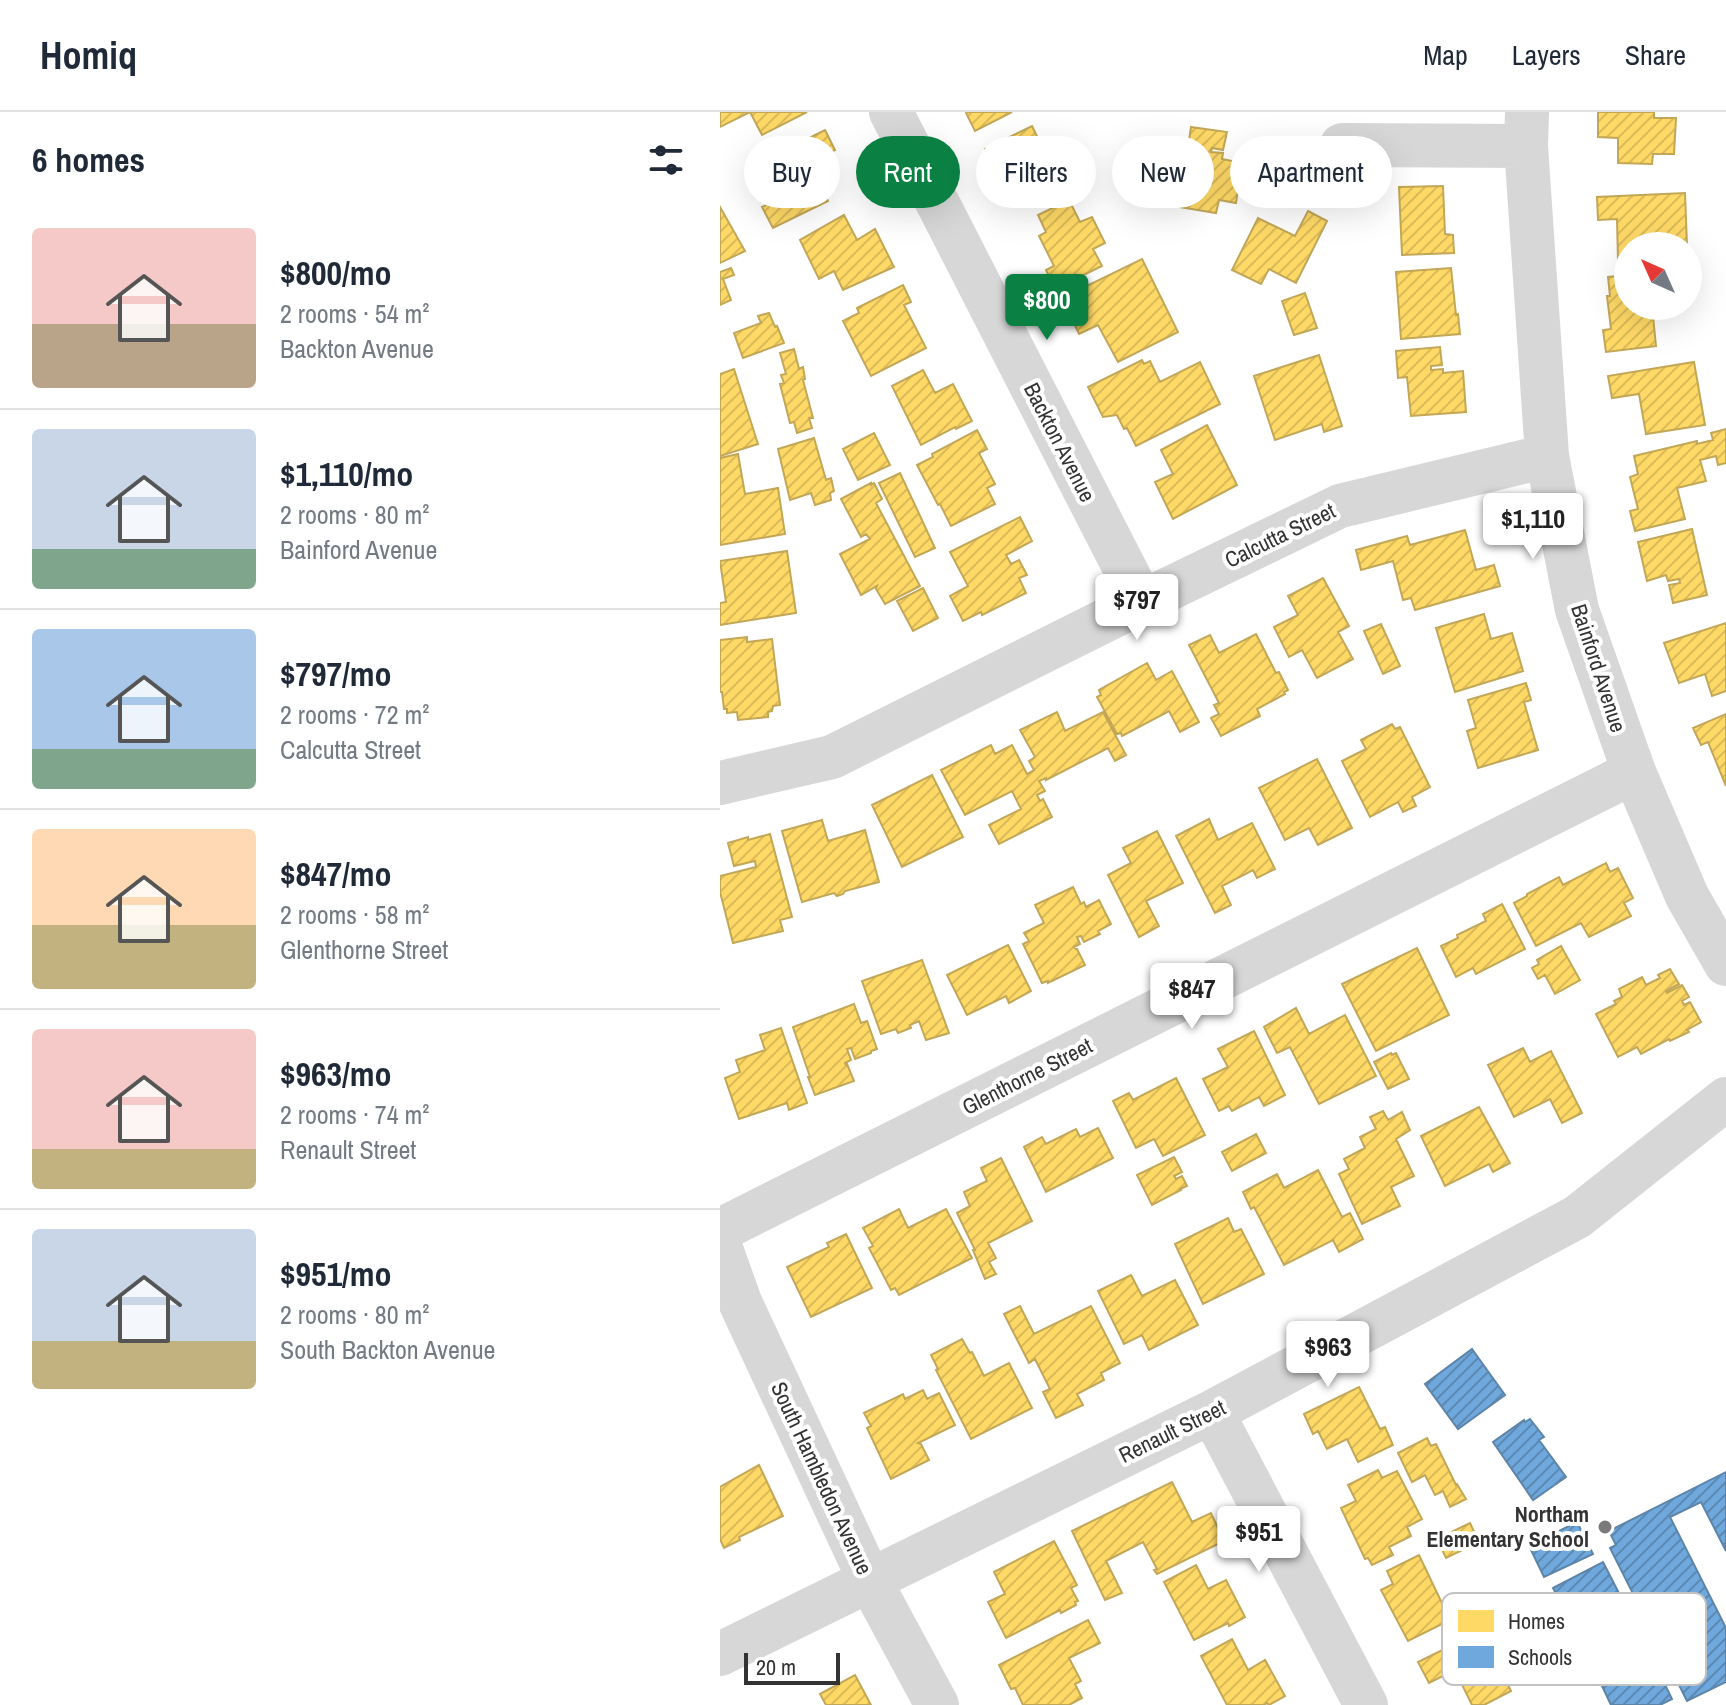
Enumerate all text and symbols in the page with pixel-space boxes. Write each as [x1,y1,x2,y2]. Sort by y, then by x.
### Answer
text: Homiq [40,30,137,81]
text: Map [1423,36,1468,74]
text: Layers [1512,36,1581,74]
text: Share [1625,36,1686,74]
chip: Buy [744,136,840,208]
chip: Rent [856,136,960,208]
chip: Filters [976,136,1096,208]
chip: New [1112,136,1214,208]
chip: Apartment [1230,136,1392,208]
text: 6 homes [32,137,145,183]
icon: filters [644,138,688,182]
north arrow [1614,232,1702,320]
map controls [1614,232,1702,320]
text: $800/mo [280,250,392,296]
icon: home [96,260,192,356]
pin: $800 [1000,274,1094,342]
text: $800 [1023,282,1071,317]
text: 2 rooms · 54 m² [280,296,429,331]
text: Backton Avenue [280,331,434,366]
street label: Backton Avenue [1017,377,1103,507]
text: $1,110/mo [280,451,413,497]
icon: home [96,461,192,557]
pin: $1,110 [1468,493,1598,561]
street label: Calcutta Street [1220,495,1340,575]
text: 2 rooms · 80 m² [280,497,429,532]
text: $1,110 [1501,501,1565,536]
text: Bainford Avenue [280,532,437,567]
pin: $797 [1090,574,1184,642]
text: $797 [1113,582,1161,617]
street label: Bainford Avenue [1564,600,1634,736]
text: $797/mo [280,651,392,697]
icon: home [96,661,192,757]
text: 2 rooms · 72 m² [280,697,429,732]
text: Calcutta Street [280,732,421,767]
text: $847/mo [280,851,392,897]
icon: home [96,861,192,957]
text: 2 rooms · 58 m² [280,897,429,932]
text: Glenthorne Street [280,932,448,967]
pin: $847 [1145,963,1239,1031]
text: $847 [1168,971,1216,1006]
street label: Glenthorne Street [957,1030,1097,1122]
text: $963/mo [280,1051,392,1097]
icon: home [96,1061,192,1157]
text: 2 rooms · 74 m² [280,1097,429,1132]
text: Renault Street [280,1132,416,1167]
text: $951/mo [280,1251,392,1297]
icon: home [96,1261,192,1357]
text: 2 rooms · 80 m² [280,1297,429,1332]
pin: $963 [1281,1321,1375,1389]
text: $963 [1304,1329,1352,1364]
text: South Backton Avenue [280,1332,495,1367]
street label: South Hambledon Avenue [764,1377,880,1579]
street label: Renault Street [1114,1392,1230,1470]
place label: Northam Elementary School [1427,1499,1589,1554]
pin: $951 [1212,1506,1306,1574]
text: $951 [1235,1514,1283,1549]
marker: Northam Elementary School [1596,1518,1614,1536]
legend [1442,1593,1706,1685]
text: Homes [1508,1606,1565,1636]
text: Schools [1508,1642,1572,1672]
scale bar [744,1649,840,1685]
text: 20 m [756,1652,796,1682]

